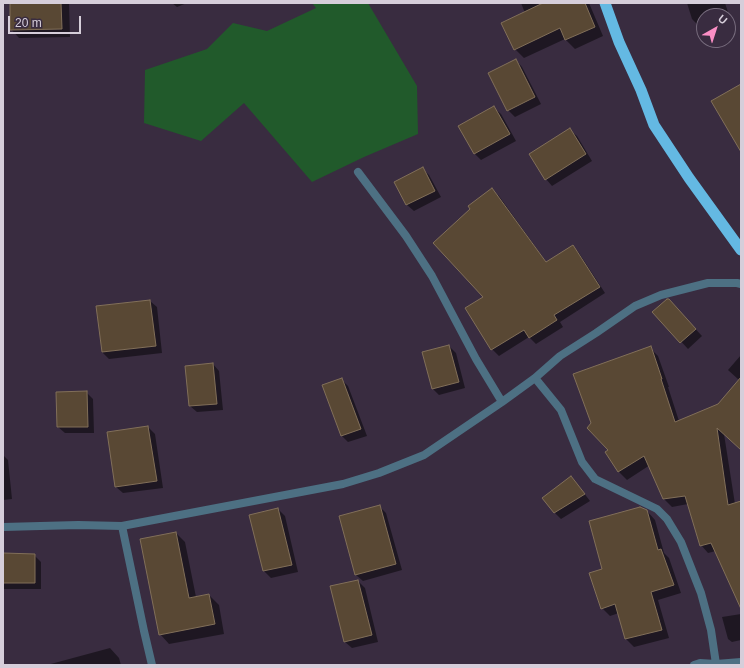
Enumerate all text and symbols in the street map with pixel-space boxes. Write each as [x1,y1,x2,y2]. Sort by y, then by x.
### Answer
scale bar [10,8,83,34]
north arrow [696,8,736,48]
text: U [716,12,730,27]
text: 20 m [15,16,42,30]

